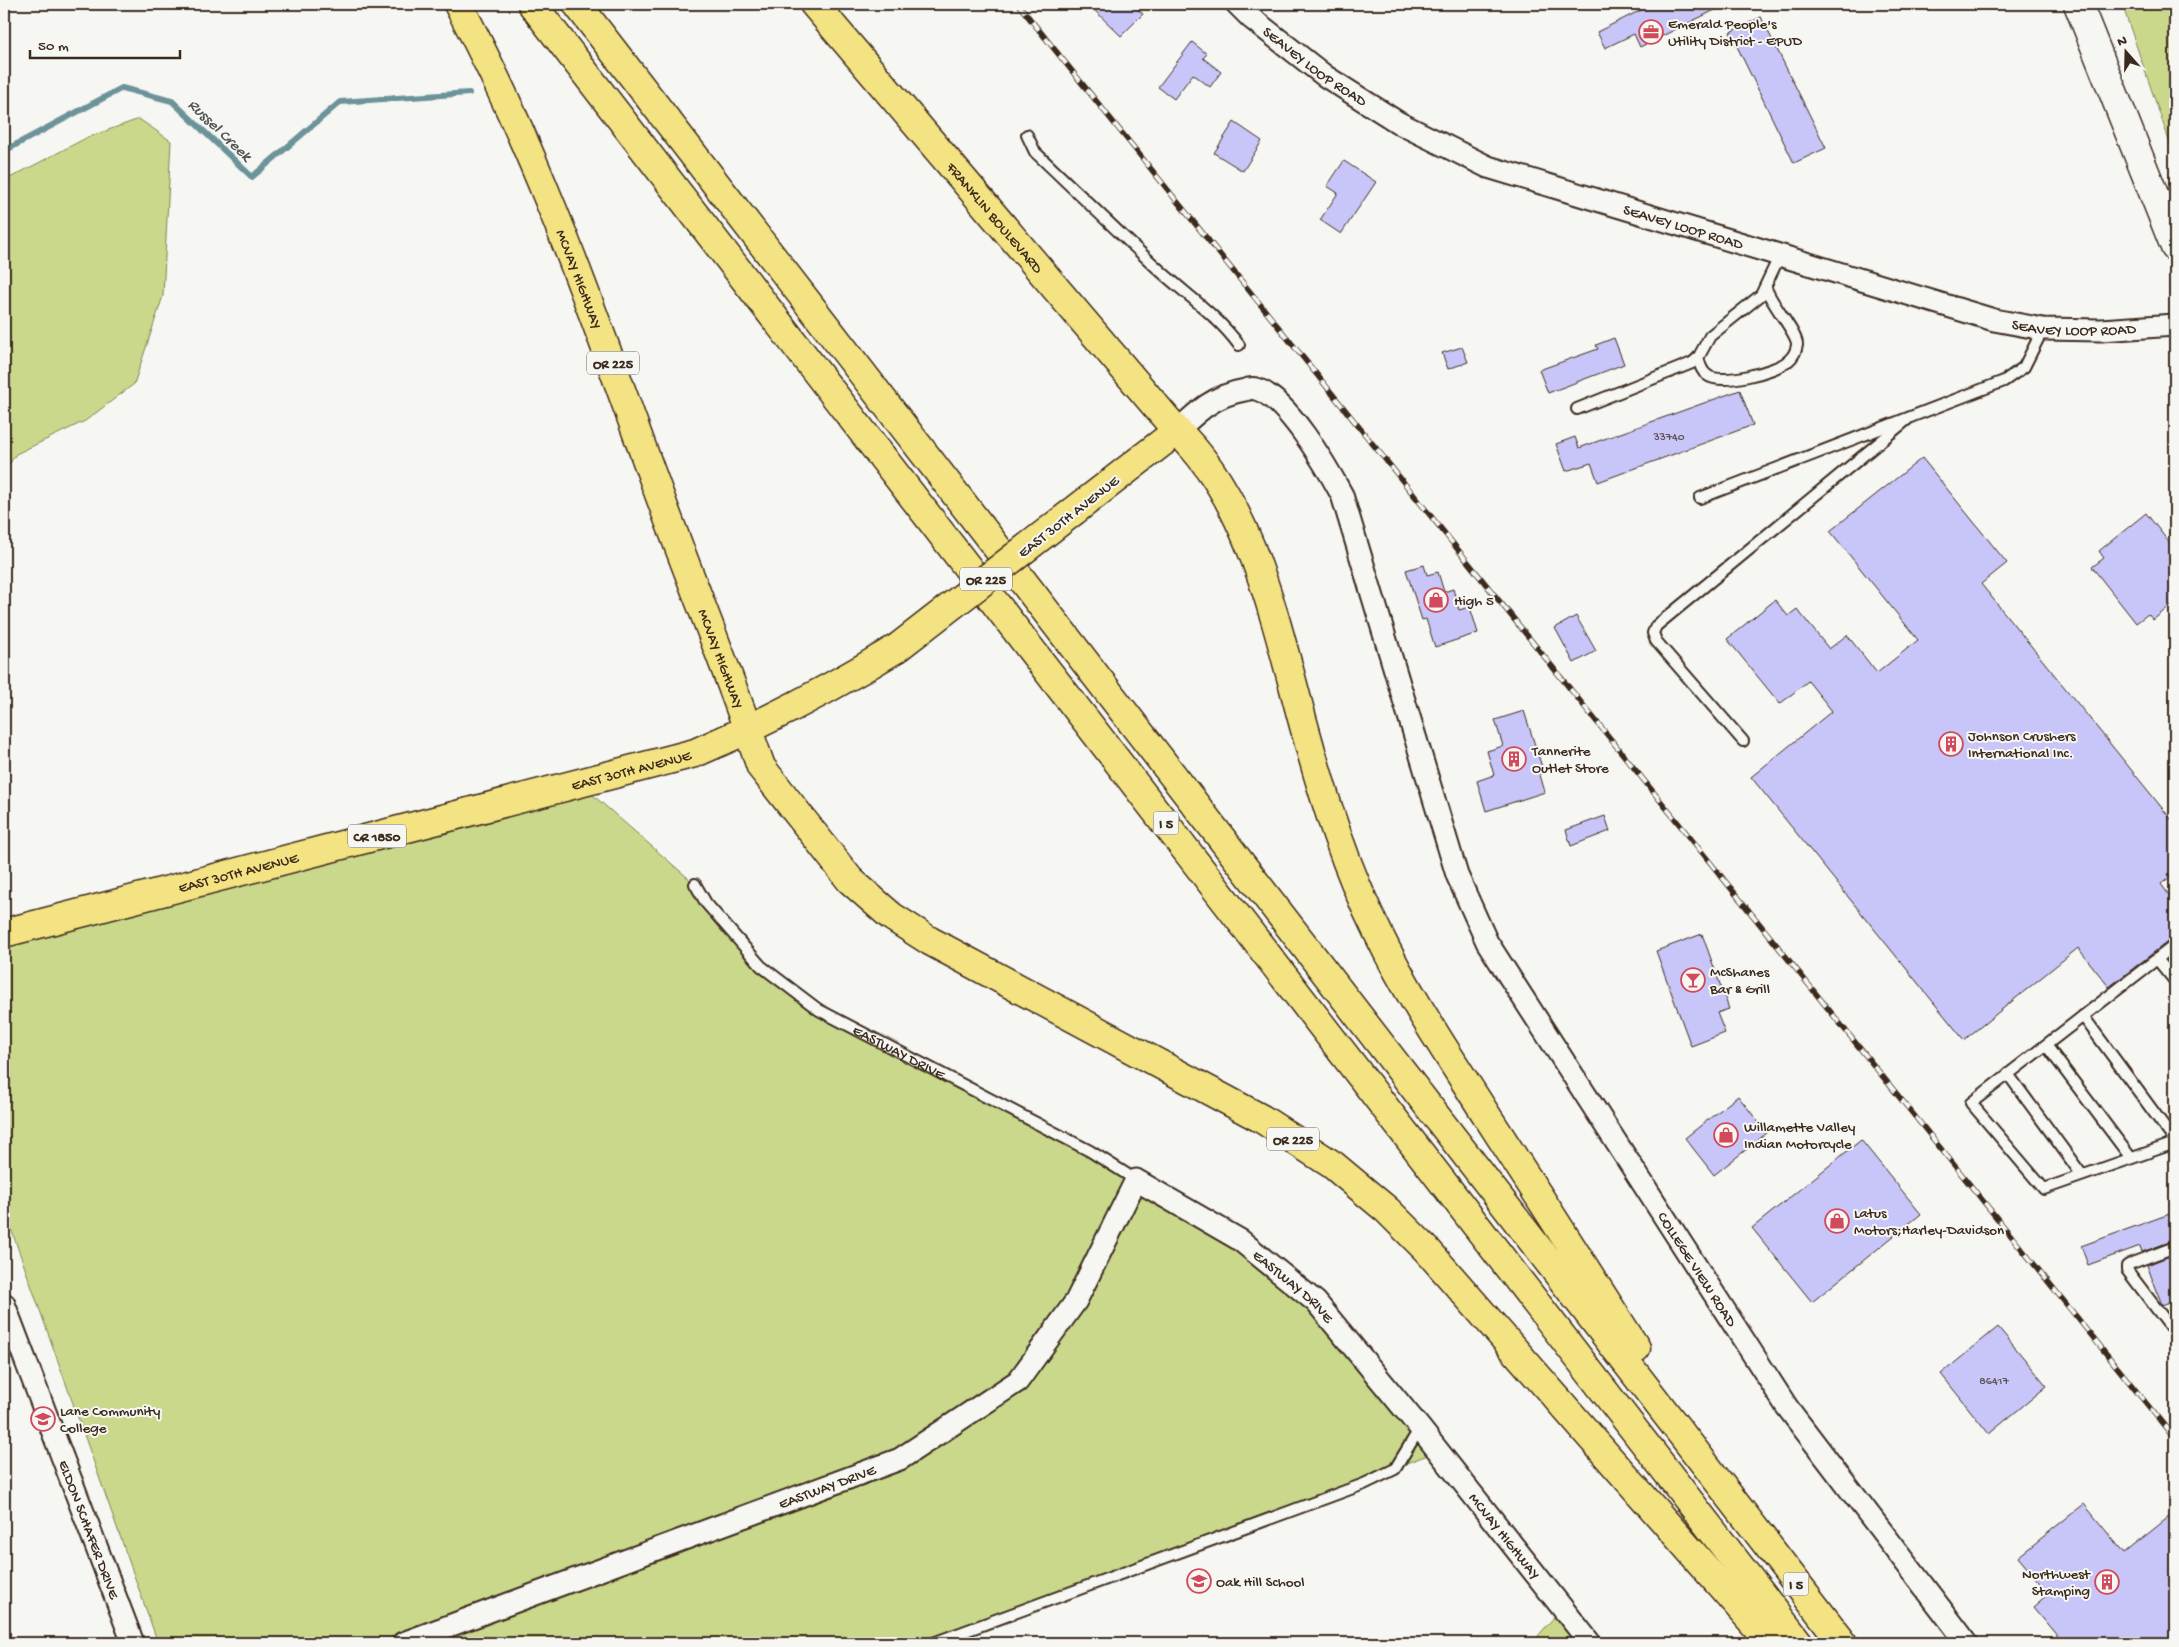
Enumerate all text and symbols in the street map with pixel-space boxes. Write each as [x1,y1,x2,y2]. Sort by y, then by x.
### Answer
place label: Emerald People's Utility District - EPUD [1668,16,1802,51]
office icon: Emerald People's Utility District - EPUD [1638,19,1664,45]
street label: SEAVEY LOOP ROAD [1258,24,1370,111]
scale bar [30,28,180,60]
north arrow [2102,28,2152,78]
text: N [2115,33,2130,52]
text: 50 m [38,38,69,56]
water label: Russel Creek [183,96,256,168]
street label: FRANKLIN BOULEVARD [941,159,1046,278]
street label: SEAVEY LOOP ROAD [1621,201,1745,255]
street label: MCVAY HIGHWAY [551,227,605,332]
street label: SEAVEY LOOP ROAD [2010,316,2137,341]
road number: OR 225 [587,352,639,374]
house number: 33740 [1652,431,1685,445]
street label: EAST 30TH AVENUE [1015,472,1124,563]
road number: OR 225 [960,568,1012,590]
shop icon: High 5 [1423,587,1449,613]
place label: High 5 [1454,593,1494,611]
street label: MCVAY HIGHWAY [693,607,747,711]
place label: Johnson Crushers International Inc. [1968,728,2076,763]
building icon: Johnson Crushers International Inc. [1938,731,1964,757]
place label: Tannerite Outlet Store [1531,743,1609,778]
building icon: Tannerite Outlet Store [1501,746,1527,772]
street label: EAST 30TH AVENUE [570,747,694,796]
road number: I 5 [1154,811,1178,834]
road number: CR 1850 [348,824,406,848]
street label: EAST 30TH AVENUE [177,850,301,898]
place label: McShanes Bar & Grill [1709,964,1770,999]
bar icon: McShanes Bar & Grill [1680,967,1706,993]
street label: EASTWAY DRIVE [849,1022,948,1085]
place label: Willamette Valley Indian Motorcycle [1744,1119,1856,1154]
shop icon: Willamette Valley Indian Motorcycle [1713,1122,1739,1148]
road number: OR 225 [1267,1128,1319,1150]
place label: Latus Motors;Harley-Davidson [1854,1205,2004,1240]
shop icon: Latus Motors;Harley-Davidson [1824,1208,1850,1234]
street label: COLLEGE VIEW ROAD [1652,1209,1740,1331]
street label: EASTWAY DRIVE [1248,1247,1337,1328]
house number: 86417 [1979,1375,2009,1389]
place label: Lane Community College [60,1403,161,1438]
school or university icon: Lane Community College [30,1406,56,1432]
street label: ELDON SCHAFER DRIVE [53,1458,123,1602]
street label: EASTWAY DRIVE [777,1462,879,1514]
street label: MCVAY HIGHWAY [1464,1490,1543,1584]
place label: Northwest Stamping [2022,1566,2092,1601]
school or university icon: Oak Hill School [1186,1568,1212,1594]
building icon: Northwest Stamping [2094,1569,2120,1595]
road number: I 5 [1784,1572,1808,1596]
place label: Oak Hill School [1216,1574,1305,1592]

